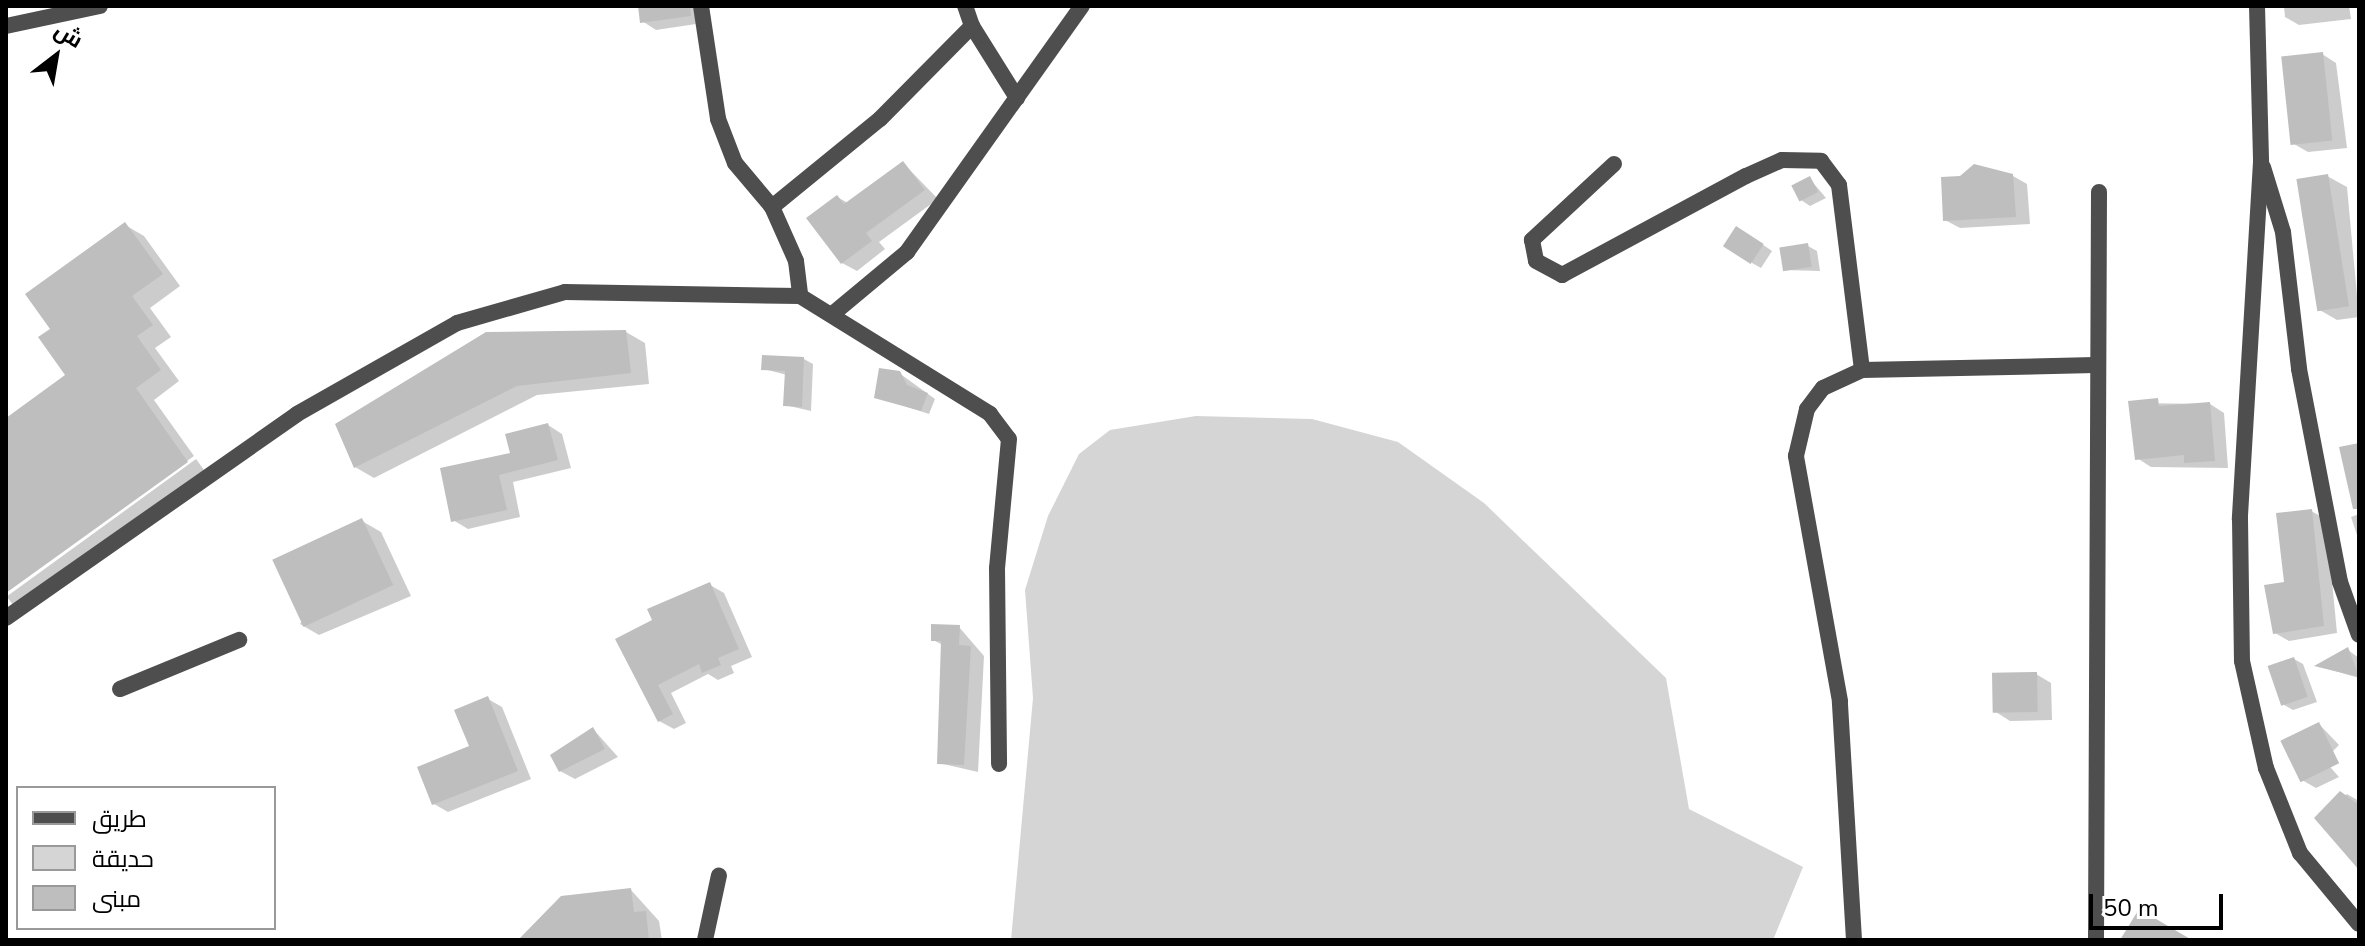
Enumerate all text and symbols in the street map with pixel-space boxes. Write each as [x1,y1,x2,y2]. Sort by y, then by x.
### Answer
text: ش [49,15,88,56]
north arrow [16,16,96,96]
legend [16,786,276,930]
text: طريق [92,803,147,835]
text: حديقة [92,843,154,875]
scale bar [2093,878,2227,928]
text: مبنى [92,883,141,915]
text: 50 m [2103,892,2159,924]

